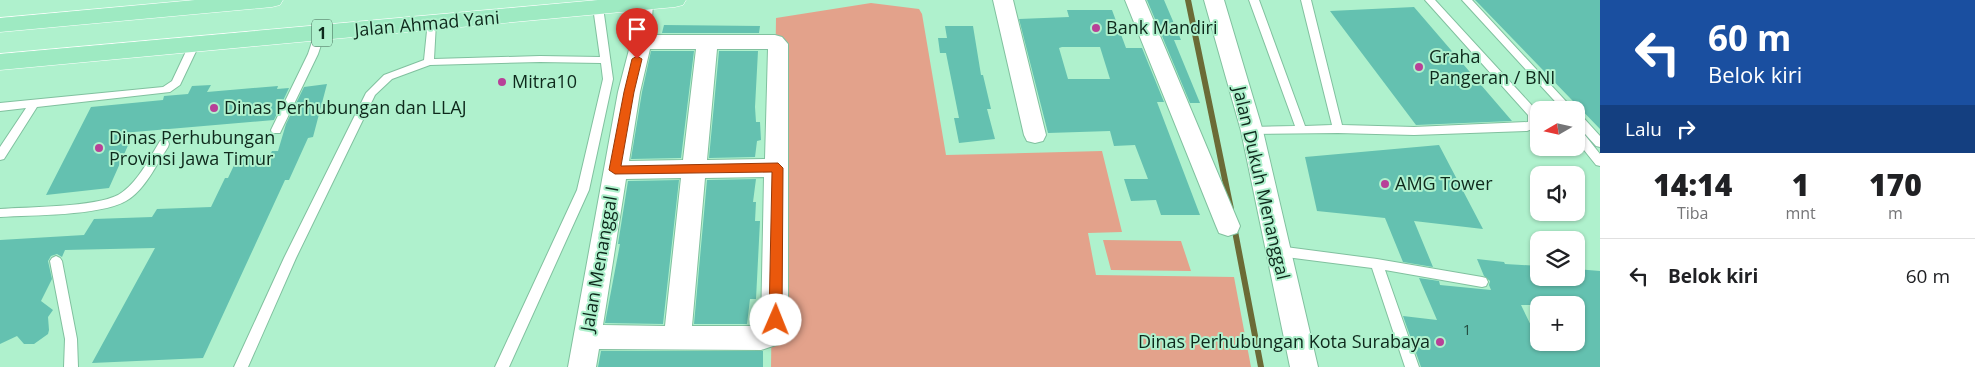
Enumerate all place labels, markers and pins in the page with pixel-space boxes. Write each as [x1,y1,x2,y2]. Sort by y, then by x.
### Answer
pin [616,8,658,59]
place label: Bank Mandiri [1106,15,1218,39]
marker: Bank Mandiri [1090,22,1102,34]
place label: Graha Pangeran / BNI [1429,44,1555,89]
marker: Graha Pangeran / BNI [1413,61,1425,73]
place label: Mitra10 [512,69,577,93]
marker: Mitra10 [496,76,508,88]
place label: Dinas Perhubungan dan LLAJ [224,95,467,119]
marker: Dinas Perhubungan dan LLAJ [208,102,220,114]
place label: Dinas Perhubungan Provinsi Jawa Timur [109,125,275,170]
marker: Dinas Perhubungan Provinsi Jawa Timur [93,142,105,154]
place label: AMG Tower [1395,171,1493,195]
marker: AMG Tower [1379,178,1391,190]
place label: Dinas Perhubungan Kota Surabaya [1138,329,1430,353]
marker: Dinas Perhubungan Kota Surabaya [1434,336,1446,348]

